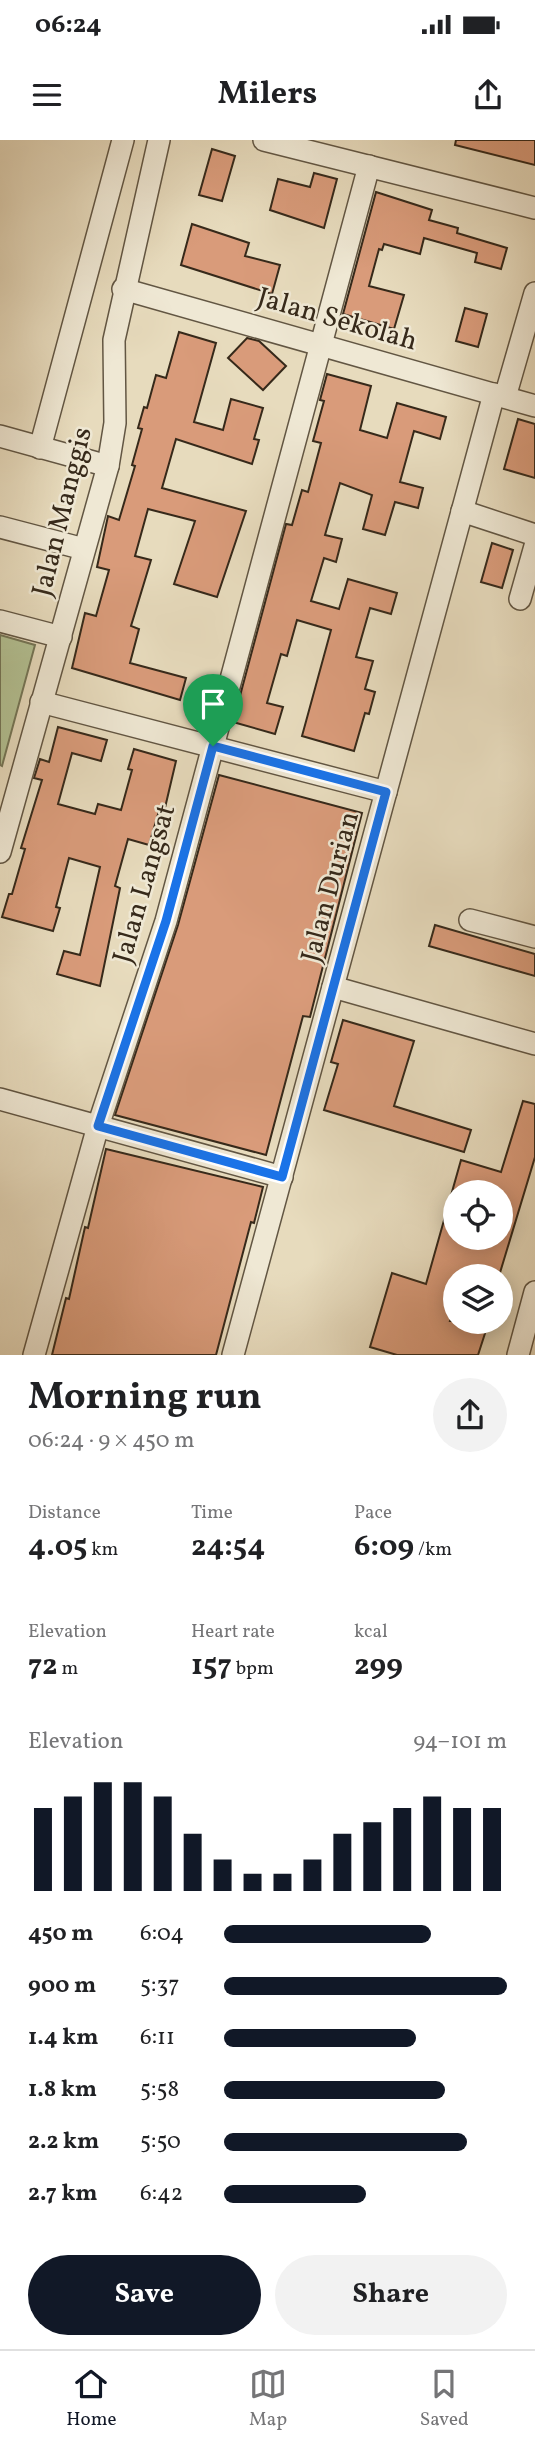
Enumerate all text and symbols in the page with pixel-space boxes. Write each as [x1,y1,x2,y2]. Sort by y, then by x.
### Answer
text: 06:24 [35,7,102,43]
text: Milers [218,73,317,117]
icon: menu [28,76,66,114]
icon: share [469,76,507,114]
street label: Jalan Sekolah [252,279,422,361]
street label: Jalan Manggis [23,423,103,601]
pin [183,674,243,746]
icon: arrive [194,685,232,723]
street label: Jalan Langsat [104,800,186,968]
street label: Jalan Durian [292,807,370,967]
map controls [443,1180,513,1334]
button: locate [443,1180,513,1250]
button: layers [443,1264,513,1334]
text: Morning run [28,1372,262,1425]
button: share [433,1378,507,1452]
text: 06:24 · 9 × 450 m [28,1425,195,1457]
text: Distance [28,1500,101,1526]
text: Time [191,1500,233,1526]
text: Pace [354,1500,392,1526]
text: 4.05 [28,1526,87,1568]
text: 24:54 [191,1526,265,1568]
text: 6:09 [354,1526,414,1568]
text: km [87,1537,118,1563]
text: /km [414,1537,452,1563]
text: Elevation [28,1619,107,1645]
text: Heart rate [191,1619,275,1645]
text: kcal [354,1619,388,1645]
text: 72 [28,1645,58,1687]
text: 157 [191,1645,232,1687]
text: 299 [354,1645,403,1687]
text: m [58,1656,78,1682]
text: bpm [232,1656,274,1682]
text: Elevation [28,1726,124,1758]
text: 94–101 m [413,1726,507,1758]
text: 450 m [28,1918,93,1950]
text: 6:04 [140,1918,184,1950]
text: 900 m [28,1970,96,2002]
text: 5:37 [140,1970,179,2002]
text: 1.4 km [28,2022,99,2054]
text: 6:11 [140,2022,175,2054]
text: 1.8 km [28,2074,97,2106]
text: 5:58 [140,2074,179,2106]
text: 2.2 km [28,2126,99,2158]
text: 5:50 [140,2126,181,2158]
text: 2.7 km [28,2178,98,2210]
text: 6:42 [140,2178,183,2210]
button: Save [28,2255,261,2335]
button: Share [275,2255,507,2335]
tab: Home [66,2365,117,2433]
tab: Map [249,2365,287,2433]
tab: Saved [420,2365,469,2433]

